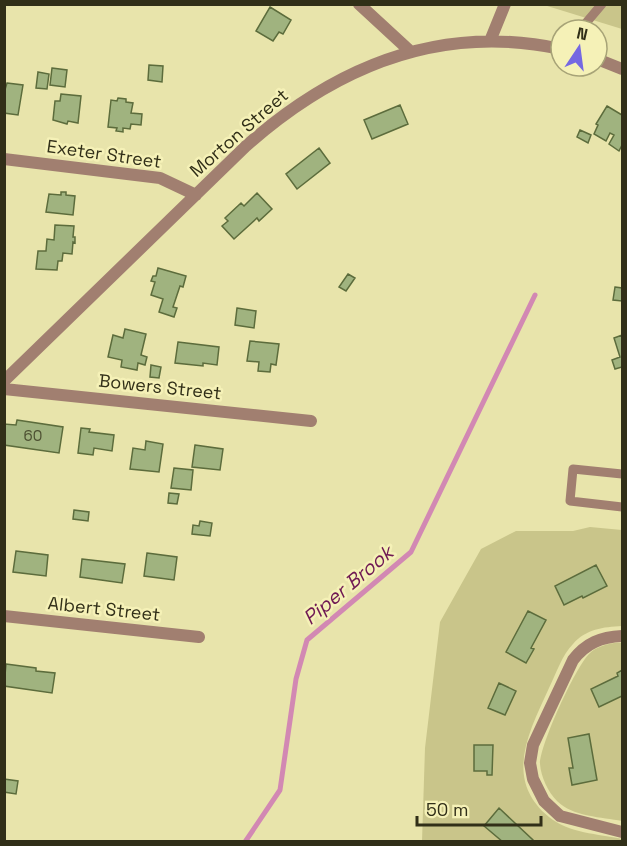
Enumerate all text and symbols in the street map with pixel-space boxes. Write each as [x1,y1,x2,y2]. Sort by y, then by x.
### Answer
north arrow [549,18,609,78]
text: N [575,22,590,45]
street label: Morton Street [185,84,293,182]
street label: Exeter Street [45,134,163,173]
street label: Bowers Street [97,369,223,404]
house number: 60 [24,426,42,445]
water label: Piper Brook [297,538,400,630]
street label: Albert Street [47,591,161,626]
scale bar [417,789,542,827]
text: 50 m [426,798,468,821]

